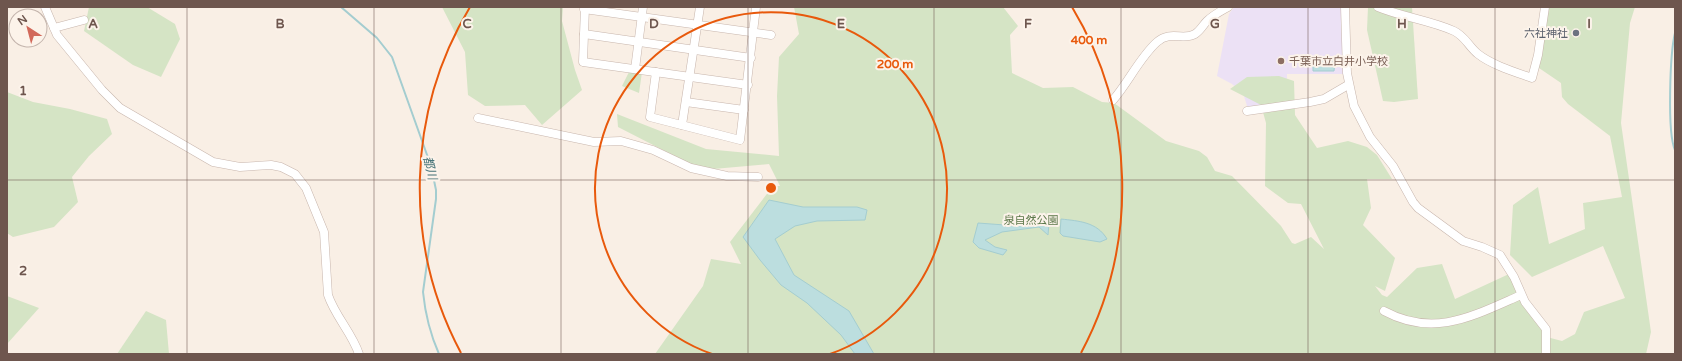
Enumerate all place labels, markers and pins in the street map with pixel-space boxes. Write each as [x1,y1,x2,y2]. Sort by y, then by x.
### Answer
place label: 六社神社 [1524,27,1568,40]
marker: 六社神社 [1571,28,1581,38]
place label: 千葉市立白井小学校 [1289,55,1388,68]
marker: 千葉市立白井小学校 [1276,56,1286,66]
centre of rings [764,181,778,195]

